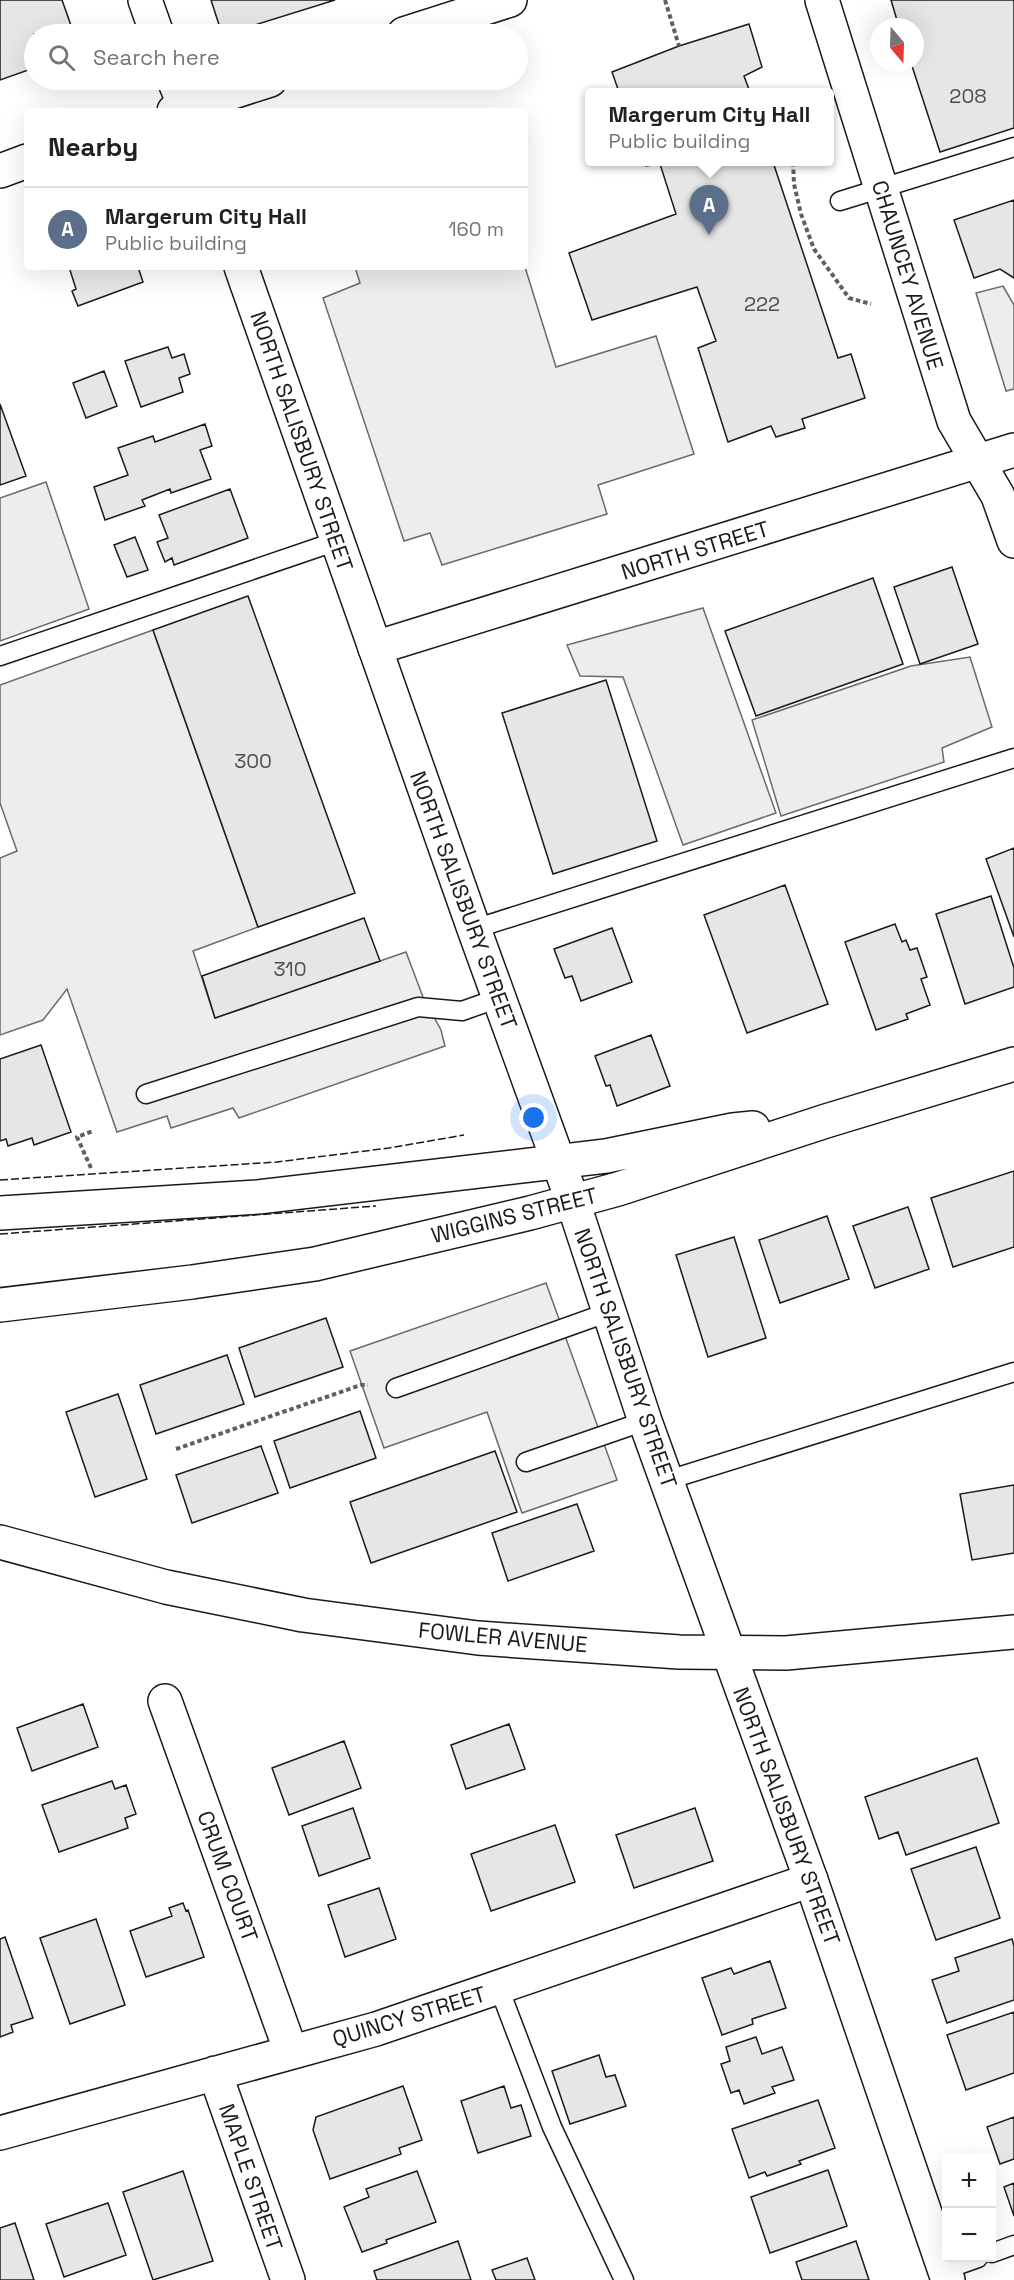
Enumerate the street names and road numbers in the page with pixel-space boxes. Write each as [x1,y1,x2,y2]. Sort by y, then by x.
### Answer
street label: CHAUNCEY AVENUE [866,177,950,373]
street label: NORTH SALISBURY STREET [244,307,360,575]
street label: NORTH STREET [618,514,772,586]
street label: NORTH SALISBURY STREET [404,767,524,1033]
street label: WIGGINS STREET [428,1181,600,1249]
street label: NORTH SALISBURY STREET [568,1224,684,1492]
street label: FOWLER AVENUE [417,1616,589,1658]
street label: NORTH SALISBURY STREET [727,1683,847,1949]
street label: CRUM COURT [191,1807,265,1945]
street label: QUINCY STREET [329,1979,489,2053]
street label: MAPLE STREET [213,2100,289,2254]

